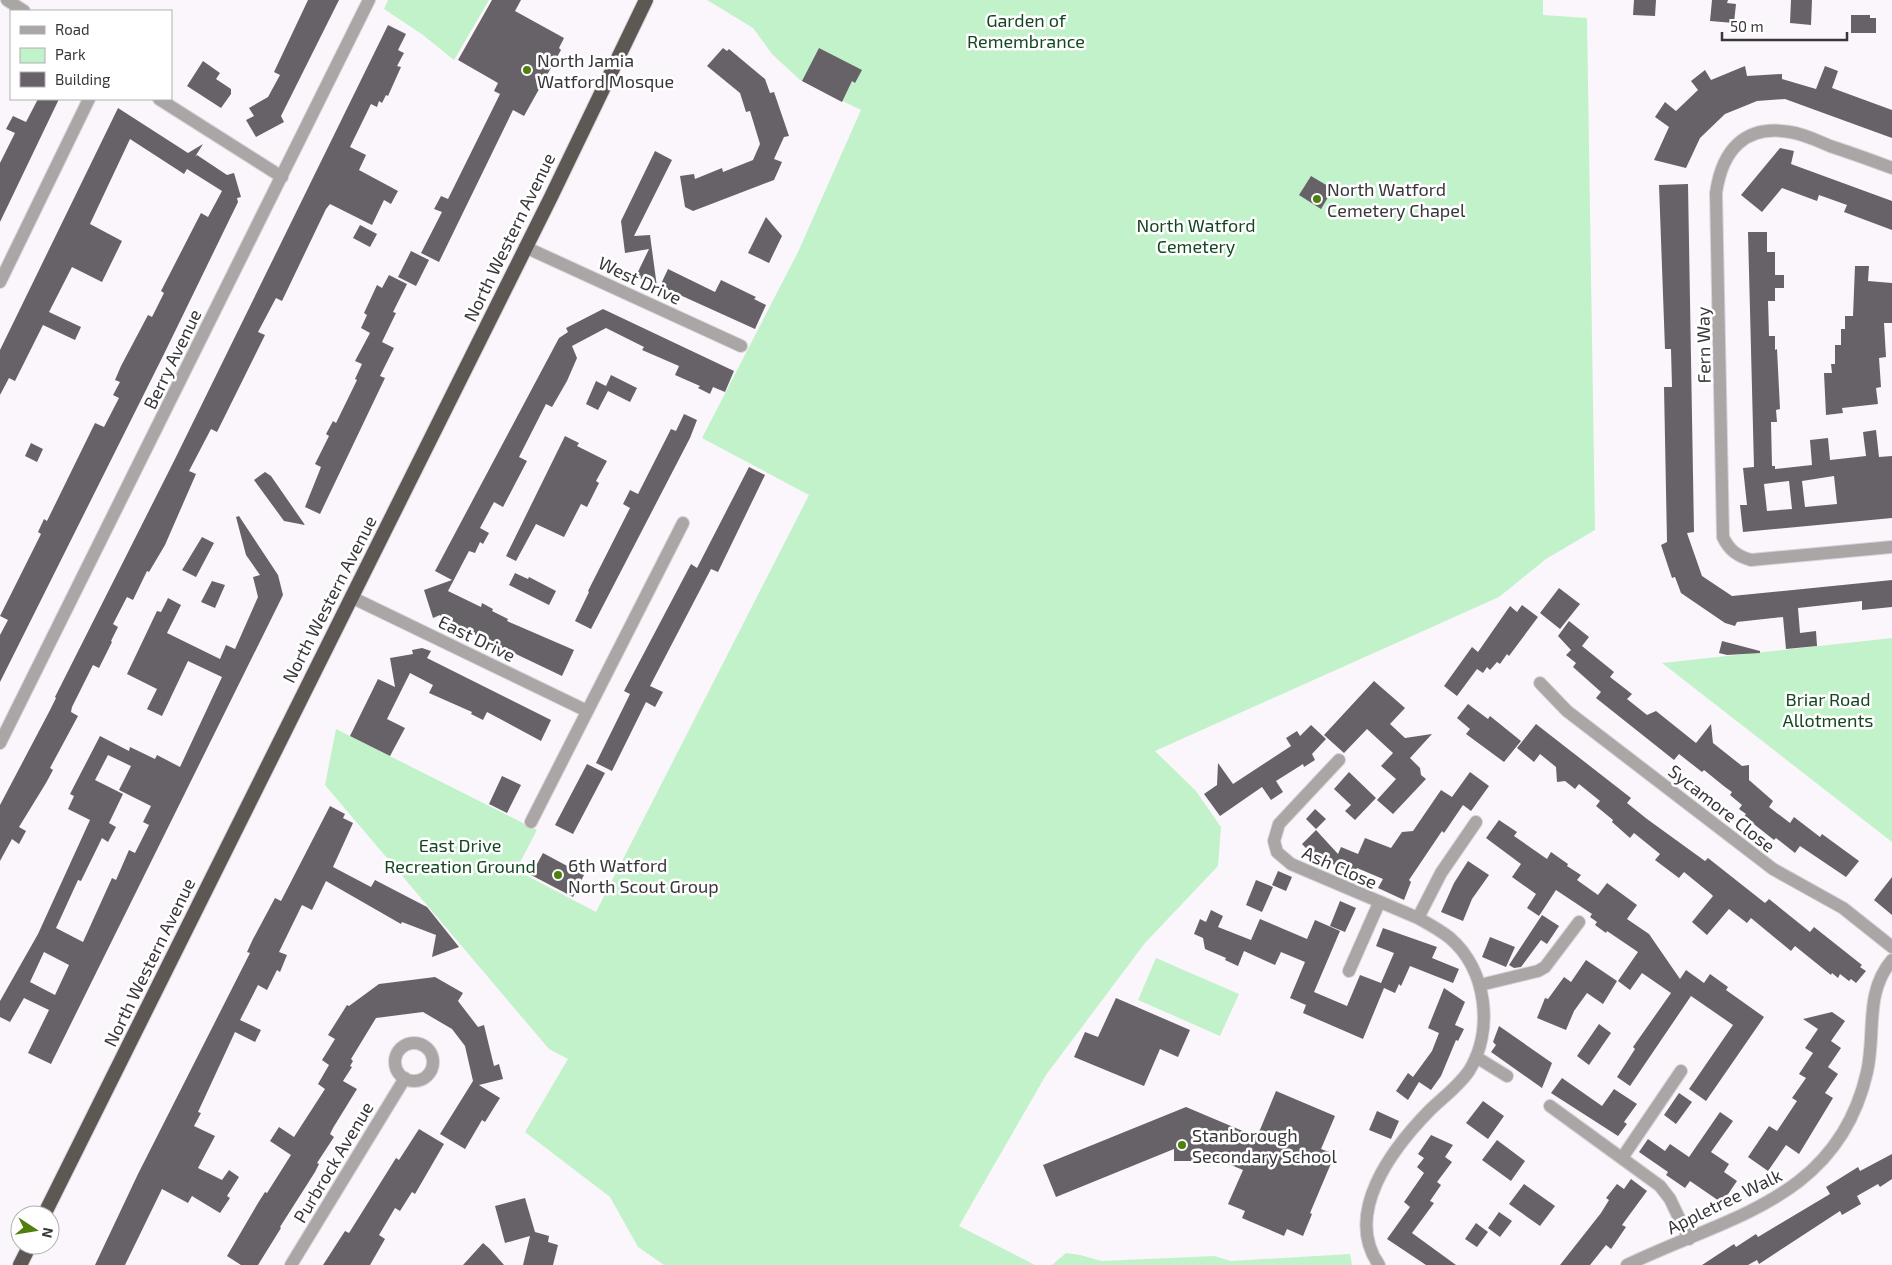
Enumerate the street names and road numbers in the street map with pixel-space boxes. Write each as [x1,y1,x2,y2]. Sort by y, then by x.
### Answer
street label: North Western Avenue [459,149,559,325]
street label: West Drive [595,251,685,309]
street label: Berry Avenue [138,306,206,412]
street label: Fern Way [1691,306,1715,384]
street label: North Western Avenue [277,512,381,686]
street label: East Drive [435,610,519,666]
street label: Sycamore Close [1664,760,1780,856]
street label: Ash Close [1299,841,1381,893]
street label: North Western Avenue [99,874,199,1050]
street label: Purbrock Avenue [288,1098,378,1226]
street label: Appletree Walk [1663,1164,1785,1238]

